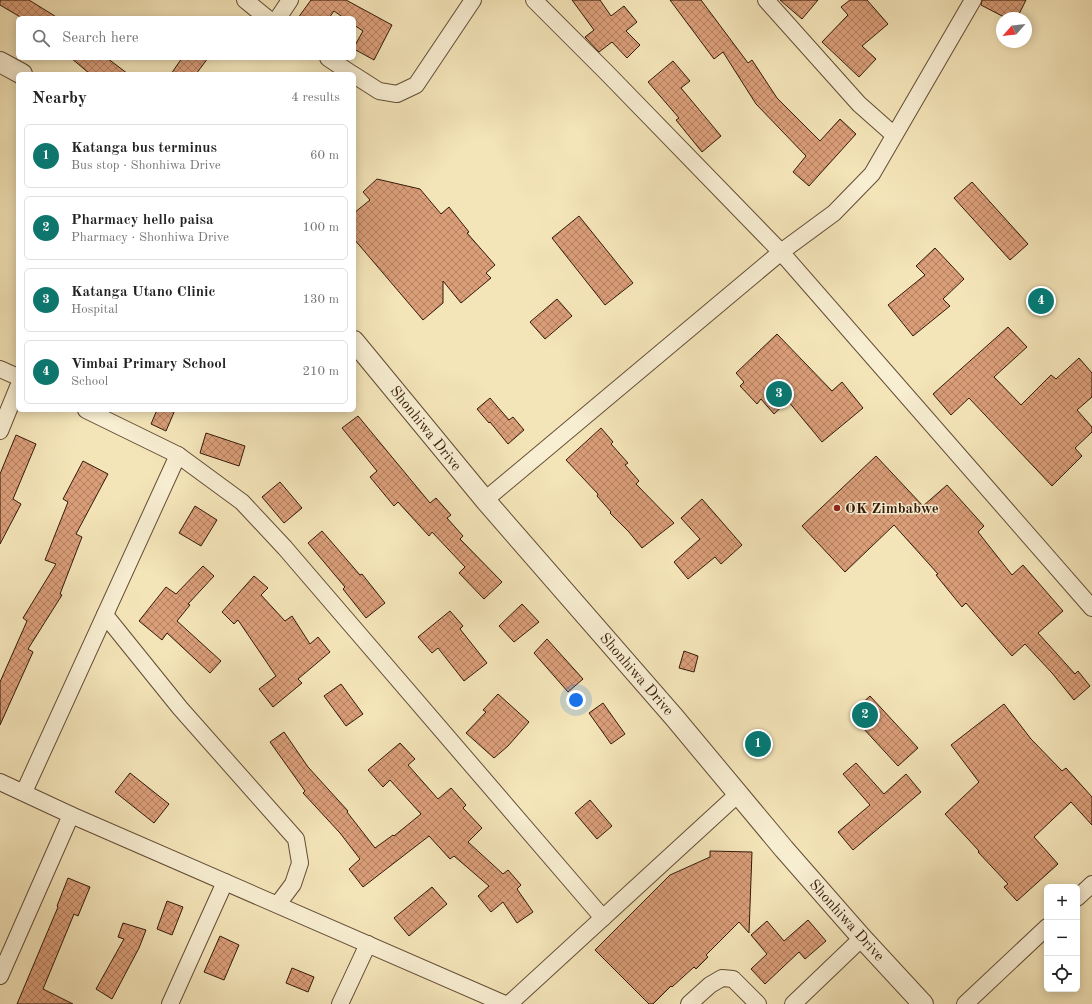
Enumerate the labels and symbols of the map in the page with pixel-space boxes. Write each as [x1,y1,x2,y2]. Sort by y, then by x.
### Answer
north arrow [996,12,1032,48]
pin: 4 [1028,286,1054,316]
pin: 3 [766,379,792,409]
street label: Shonhiwa Drive [386,384,463,474]
place label: OK Zimbabwe [845,502,939,517]
marker: OK Zimbabwe [832,503,842,513]
street label: Shonhiwa Drive [596,631,676,719]
your location [566,690,586,710]
pin: 2 [852,700,878,730]
pin: 1 [745,729,771,759]
street label: Shonhiwa Drive [806,877,886,965]

